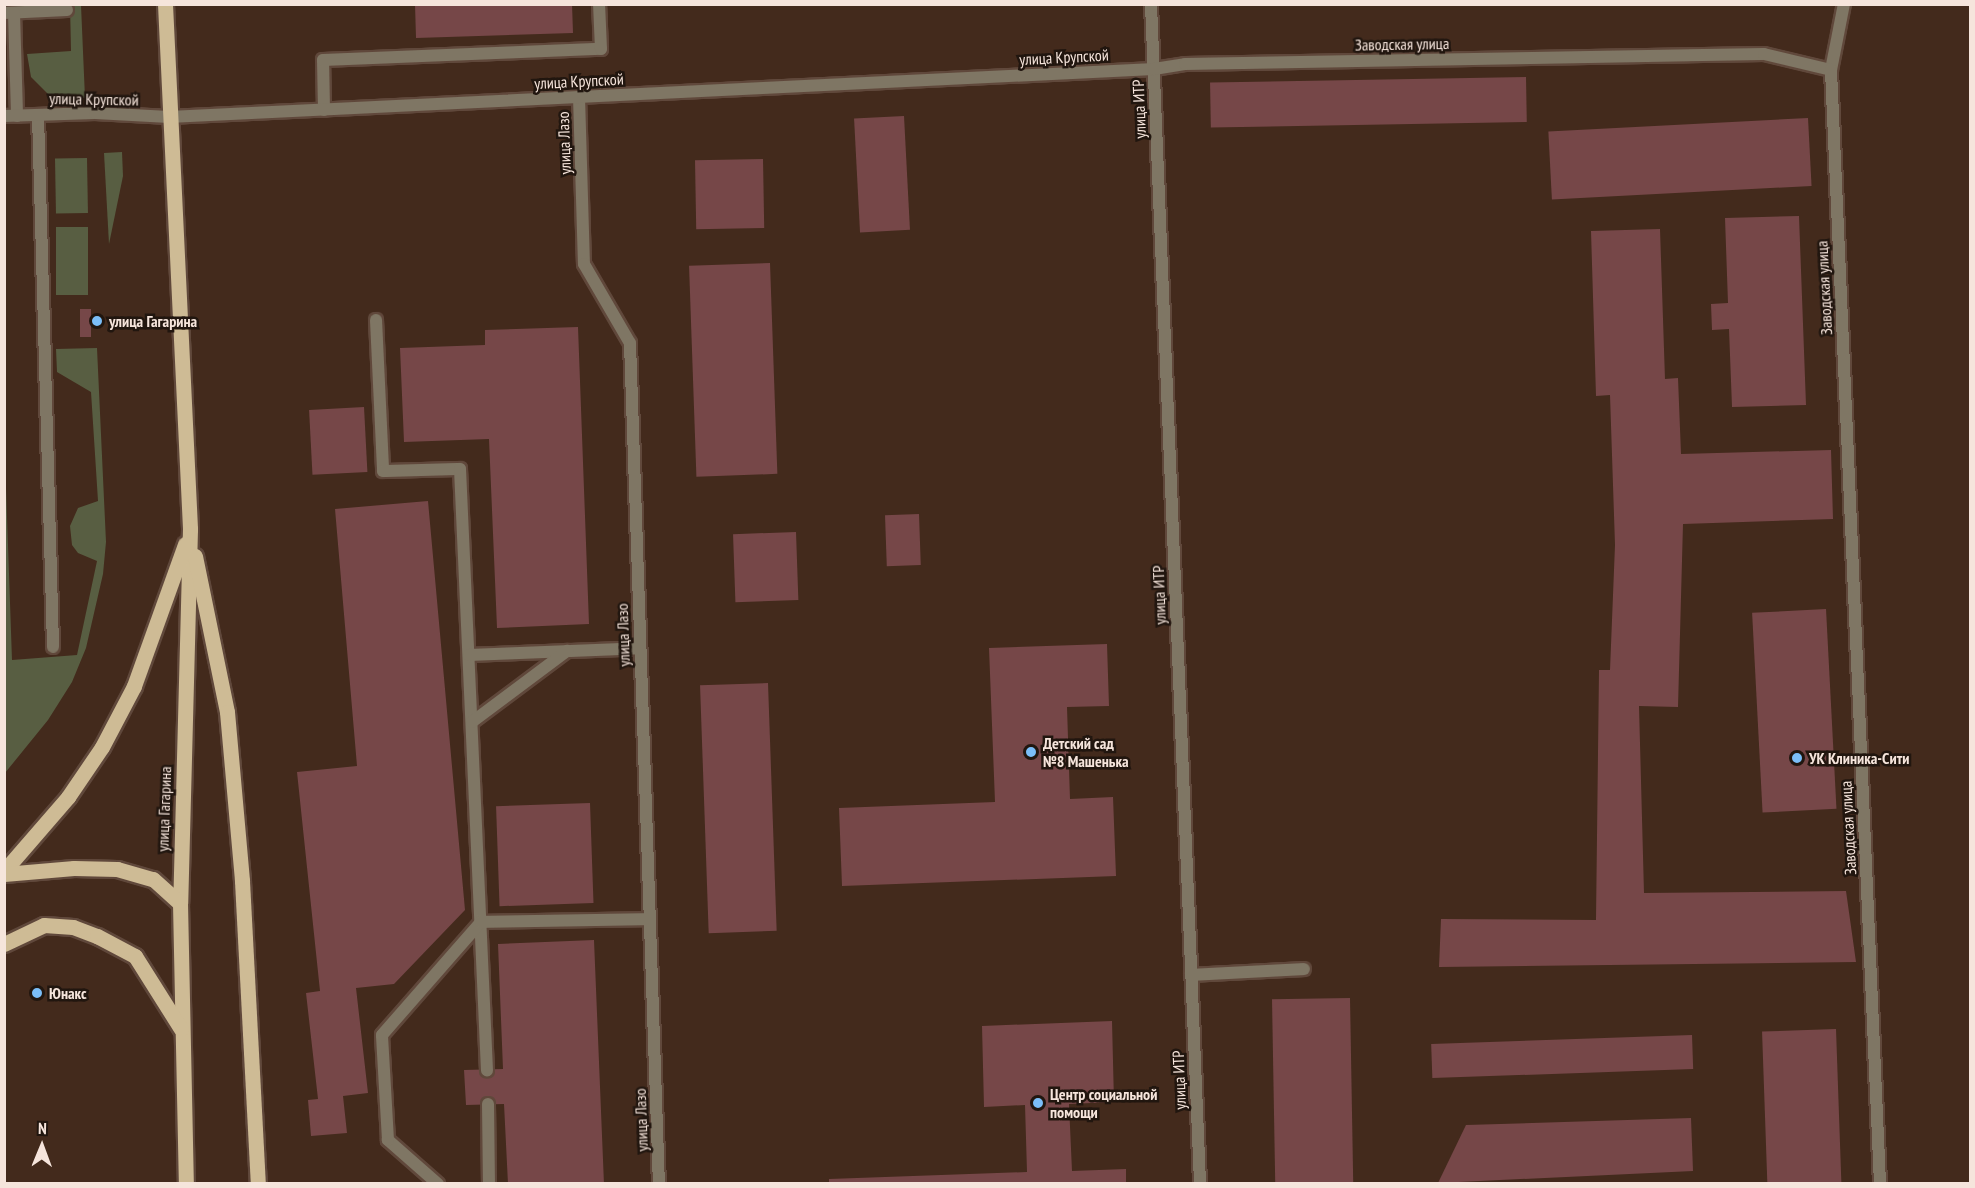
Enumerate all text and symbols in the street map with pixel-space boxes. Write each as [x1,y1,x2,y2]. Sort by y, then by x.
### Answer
street label: Заводская улица [1355,34,1449,54]
street label: улица Крупской [1019,45,1109,69]
street label: улица Крупской [534,69,624,93]
street label: улица ИТР [1128,79,1150,139]
street label: улица Крупской [49,89,139,109]
street label: улица Лазо [553,111,575,175]
street label: Заводская улица [1812,240,1836,336]
place label: улица Гагарина [109,311,197,331]
marker: улица Гагарина [90,314,104,328]
street label: улица ИТР [1148,565,1170,625]
street label: улица Лазо [612,603,634,667]
place label: Детский сад №8 Машенька [1043,733,1129,771]
marker: Детский сад №8 Машенька [1024,745,1038,759]
place label: УК Клиника-Сити [1809,748,1910,768]
marker: УК Клиника-Сити [1790,751,1804,765]
street label: улица Гагарина [153,766,175,852]
street label: Заводская улица [1836,780,1860,876]
place label: Юнакс [49,983,87,1003]
marker: Юнакс [30,986,44,1000]
street label: улица ИТР [1168,1050,1190,1110]
place label: Центр социальной помощи [1050,1084,1157,1122]
street label: улица Лазо [630,1088,652,1152]
marker: Центр социальной помощи [1031,1096,1045,1110]
north arrow [12,1116,72,1176]
text: N [38,1118,47,1138]

